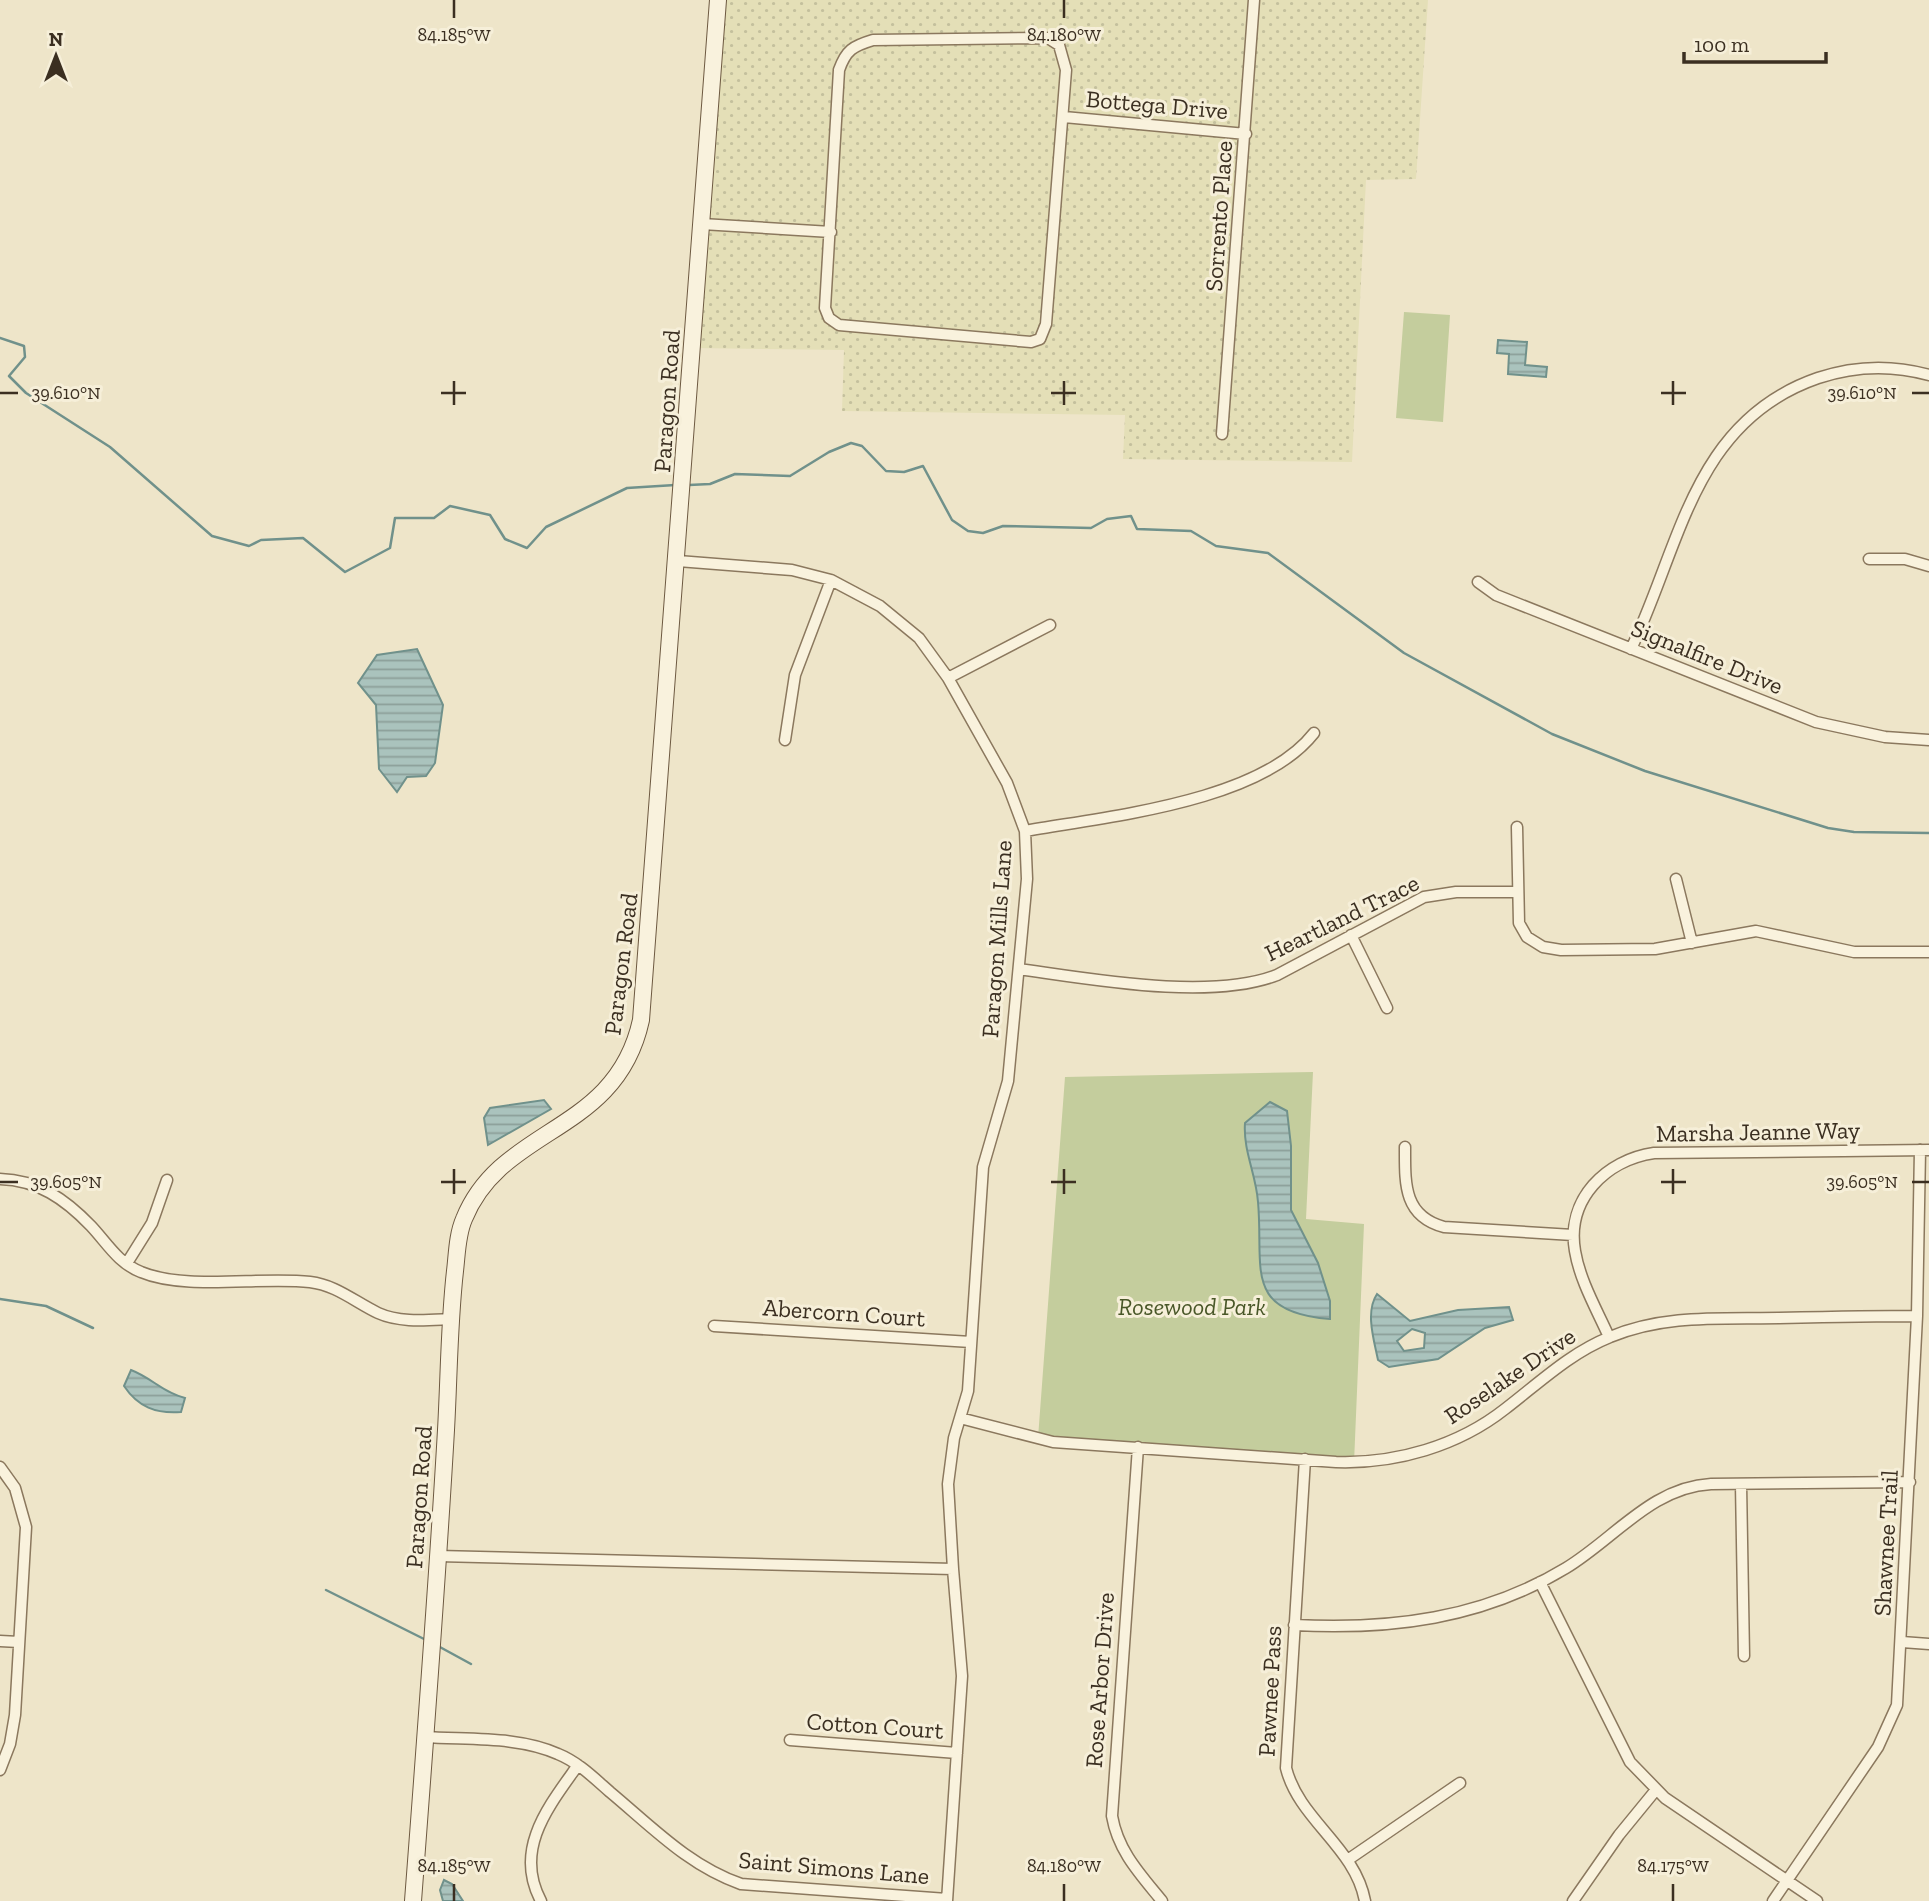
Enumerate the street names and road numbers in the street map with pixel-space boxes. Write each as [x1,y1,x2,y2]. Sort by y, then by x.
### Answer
street label: Bottega Drive [1085,84,1229,125]
street label: Sorrento Place [1199,140,1238,292]
street label: Paragon Road [647,329,686,473]
street label: Signalfire Drive [1627,613,1787,700]
street label: Paragon Mills Lane [975,839,1018,1039]
street label: Heartland Trace [1260,868,1424,967]
street label: Paragon Road [597,891,644,1037]
street label: Marsha Jeanne Way [1655,1115,1861,1148]
street label: Abercorn Court [762,1292,926,1333]
street label: Roselake Drive [1439,1321,1581,1430]
street label: Paragon Road [399,1425,438,1569]
street label: Shawnee Trail [1867,1469,1904,1617]
street label: Rose Arbor Drive [1079,1591,1120,1769]
street label: Pawnee Pass [1252,1625,1287,1757]
street label: Cotton Court [805,1706,945,1745]
street label: Saint Simons Lane [738,1845,931,1890]

